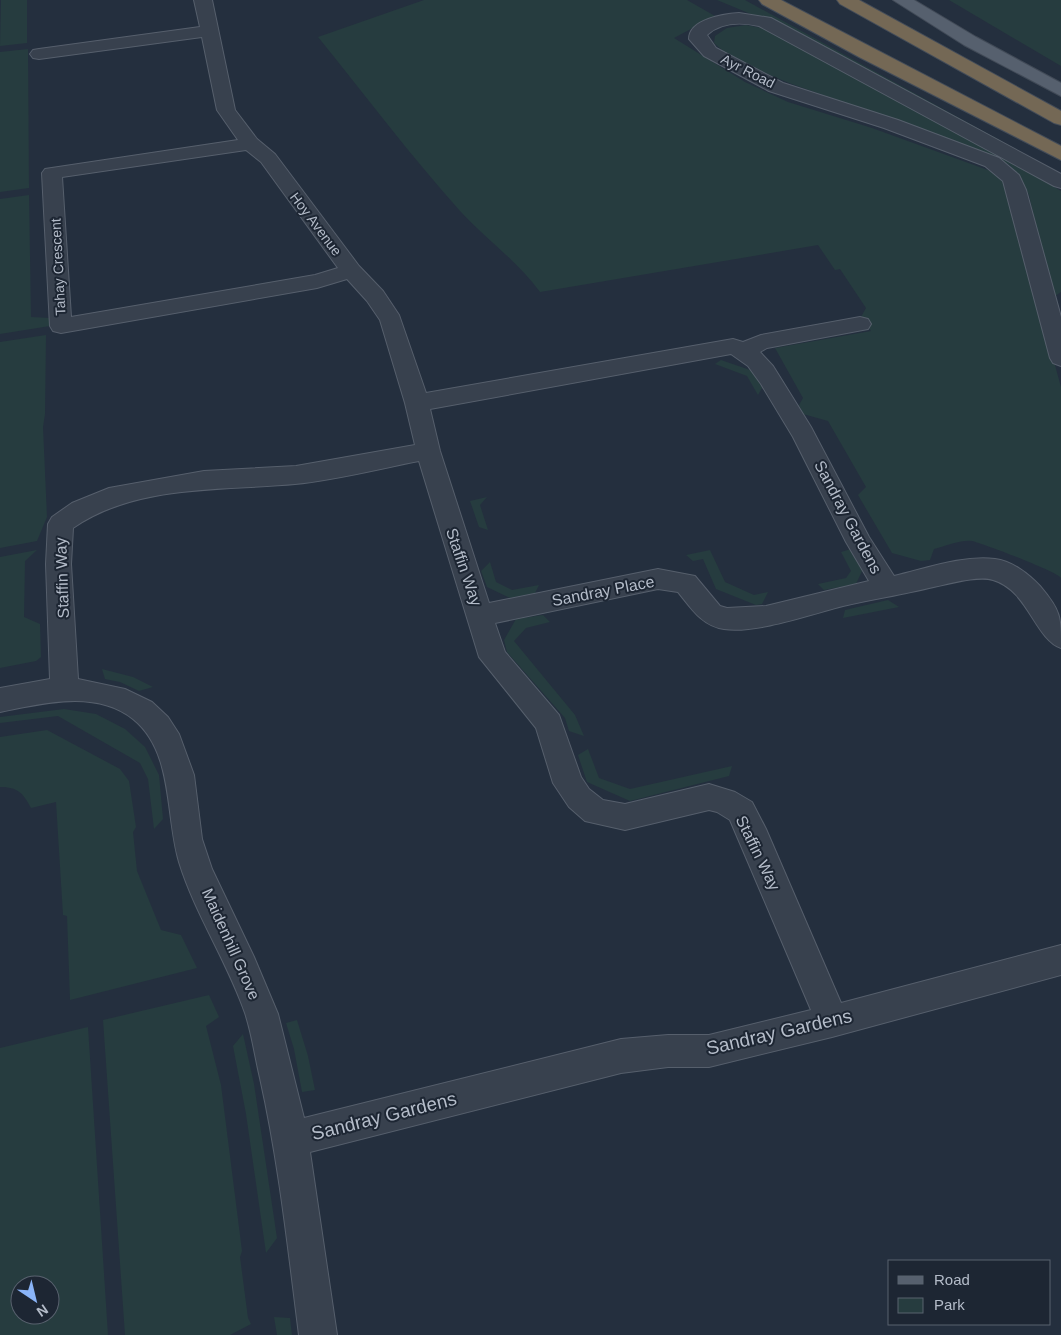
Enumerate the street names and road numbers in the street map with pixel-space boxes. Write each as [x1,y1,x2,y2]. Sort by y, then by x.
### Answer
street label: Ayr Road [718,51,778,91]
street label: Hoy Avenue [287,189,345,259]
street label: Tahay Crescent [47,218,69,316]
street label: Sandray Gardens [811,458,885,576]
street label: Staffin Way [443,526,485,608]
street label: Staffin Way [52,537,72,619]
street label: Sandray Place [550,573,656,609]
street label: Staffin Way [733,813,783,893]
street label: Maidenhill Grove [199,886,263,1002]
street label: Sandray Gardens [704,1005,854,1059]
street label: Sandray Gardens [309,1088,459,1144]

